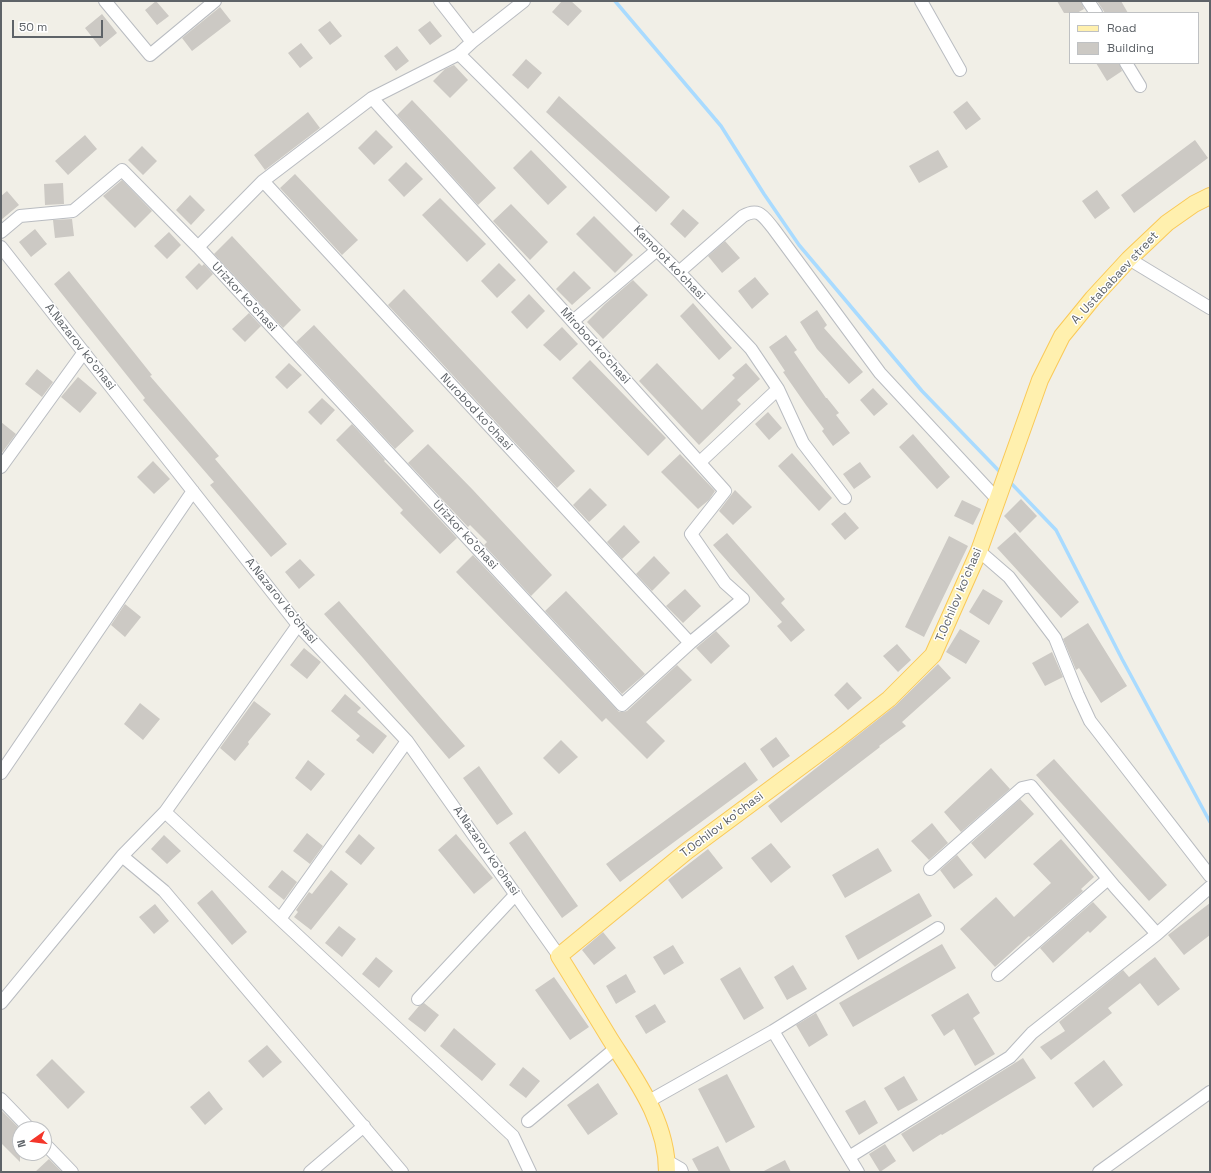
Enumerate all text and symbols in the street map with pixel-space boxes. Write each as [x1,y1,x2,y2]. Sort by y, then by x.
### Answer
scale bar [14,12,105,38]
legend [1069,12,1199,64]
text: 50 m [19,19,47,35]
text: Road [1107,20,1136,36]
text: Building [1107,40,1154,56]
street label: Kamolot ko'chasi [630,223,708,303]
street label: A. Ustababaev street [1068,229,1162,327]
street label: Urizkor ko'chasi [208,259,280,335]
street label: A.Nazarov ko'chasi [42,301,118,393]
street label: Mirobod ko'chasi [557,305,633,387]
street label: Nurobod ko'chasi [437,371,515,453]
street label: Urizkor ko'chasi [429,497,501,573]
street label: T.Ochilov ko'chasi [933,546,985,644]
street label: A.Nazarov ko'chasi [242,555,320,647]
street label: T.Ochilov ko'chasi [678,789,766,861]
street label: A.Nazarov ko'chasi [450,803,522,899]
north arrow [12,1121,52,1161]
text: N [14,1138,29,1149]

